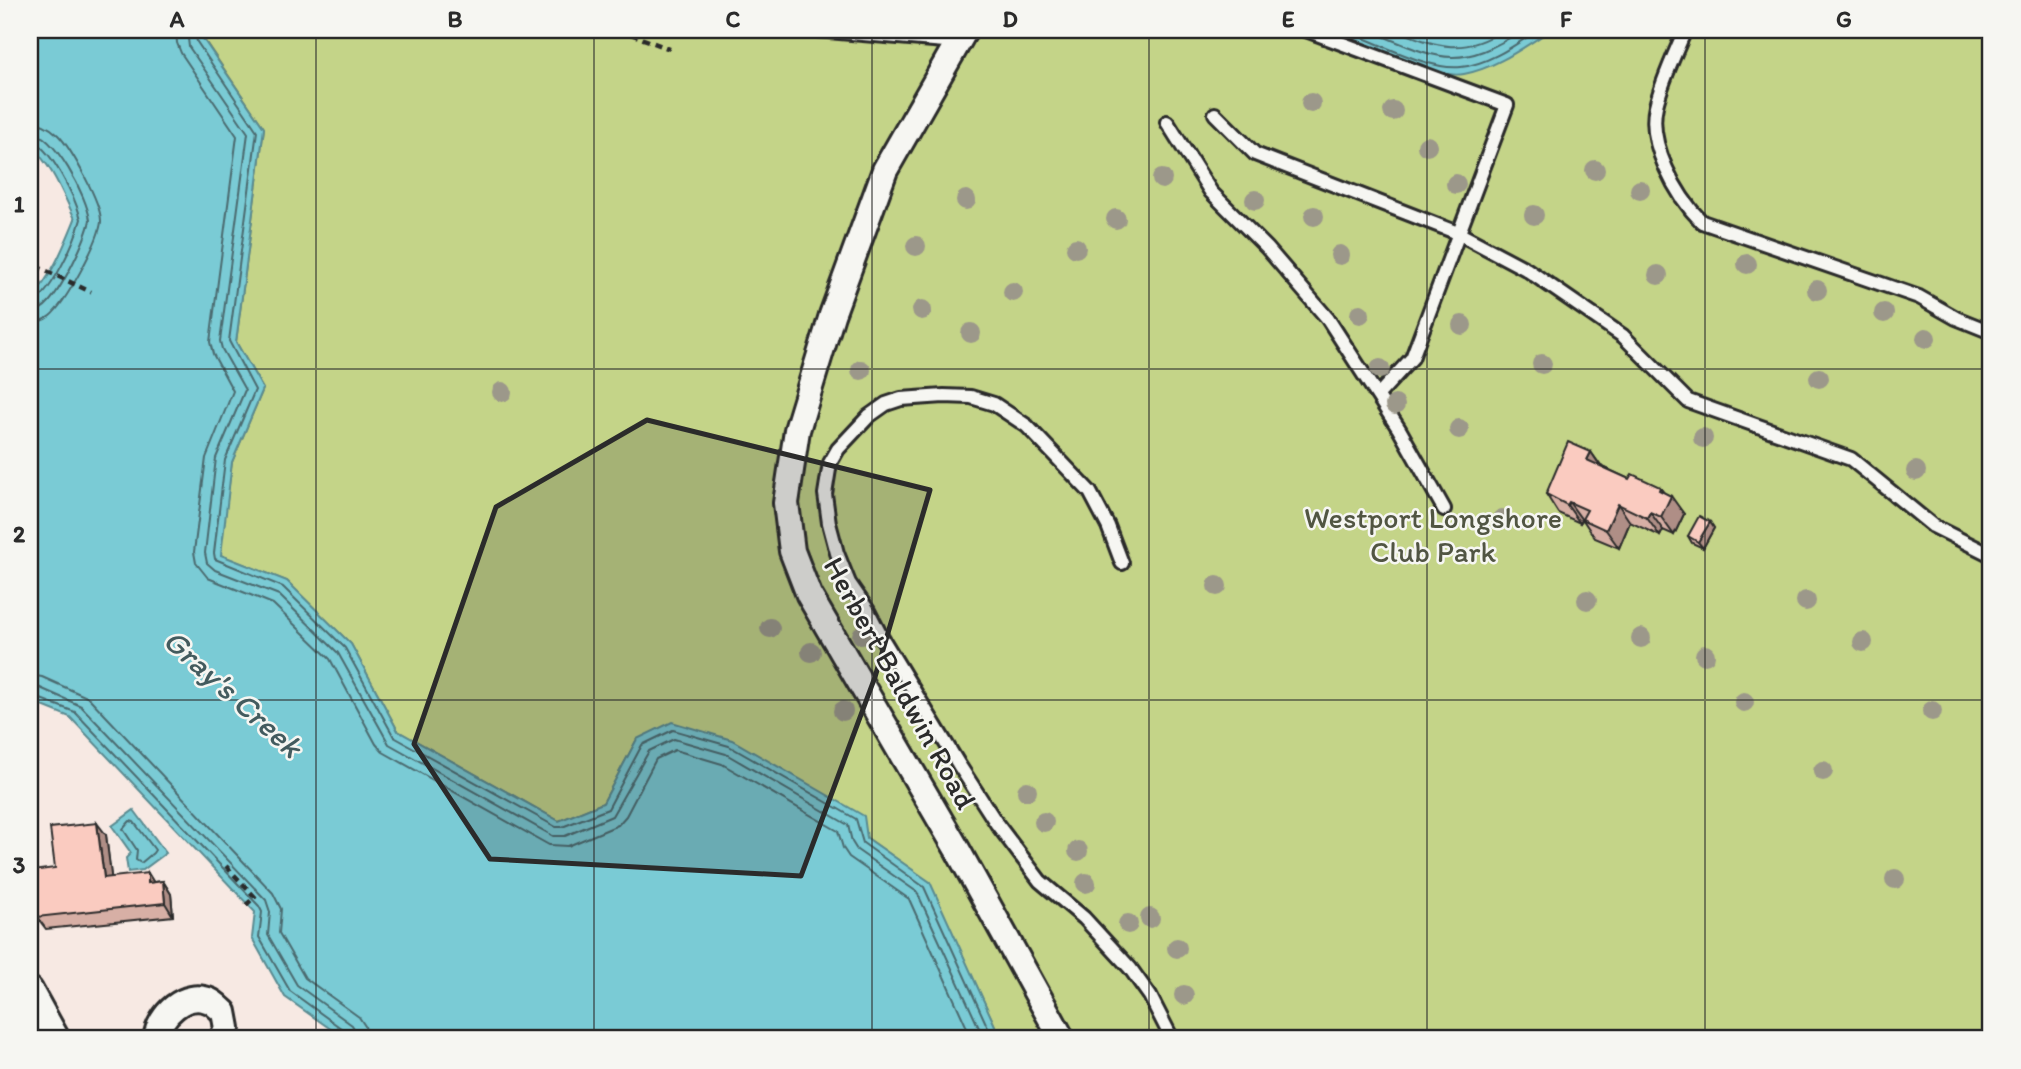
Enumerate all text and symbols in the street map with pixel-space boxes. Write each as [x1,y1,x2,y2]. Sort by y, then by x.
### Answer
text: A [169,5,185,33]
text: B [448,5,463,33]
text: C [726,5,741,33]
text: D [1002,5,1018,33]
text: E [1282,5,1295,33]
text: F [1560,5,1573,33]
text: G [1836,5,1852,33]
text: 1 [14,190,25,218]
park label: Westport Longshore Club Park [1304,499,1562,570]
text: 2 [13,520,26,548]
street label: Herbert Baldwin Road [816,550,985,815]
water label: Gray's Creek [156,621,312,766]
text: 3 [13,851,26,879]

